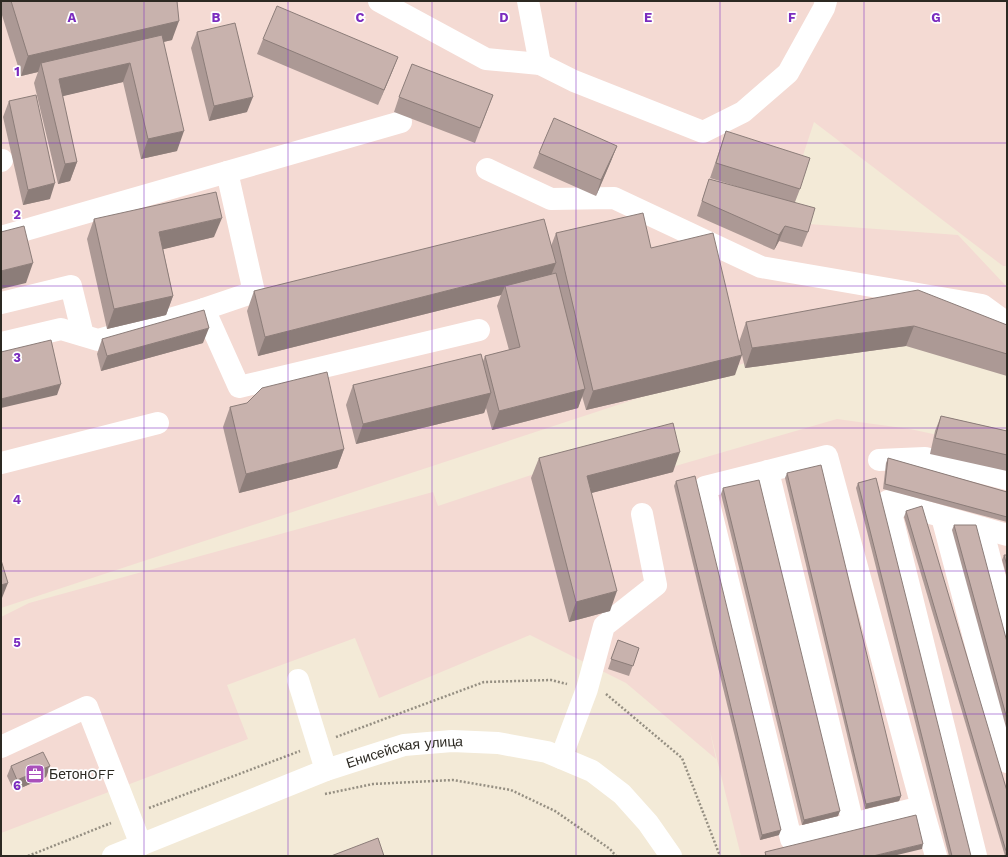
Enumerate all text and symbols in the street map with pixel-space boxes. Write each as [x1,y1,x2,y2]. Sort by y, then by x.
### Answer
text: A [68,10,77,25]
text: B [212,10,221,25]
text: C [356,10,365,25]
text: D [499,10,509,25]
text: E [644,10,652,25]
text: F [788,10,796,25]
text: G [931,10,941,25]
text: 1 [14,64,20,79]
text: 2 [13,207,21,222]
text: 3 [13,350,21,365]
text: 4 [13,492,22,507]
text: 5 [13,635,21,650]
street label: Енисейская улица [344,733,464,771]
office icon: БетонOFF [24,763,46,785]
place label: БетонOFF [49,766,115,782]
text: 6 [13,778,21,793]

